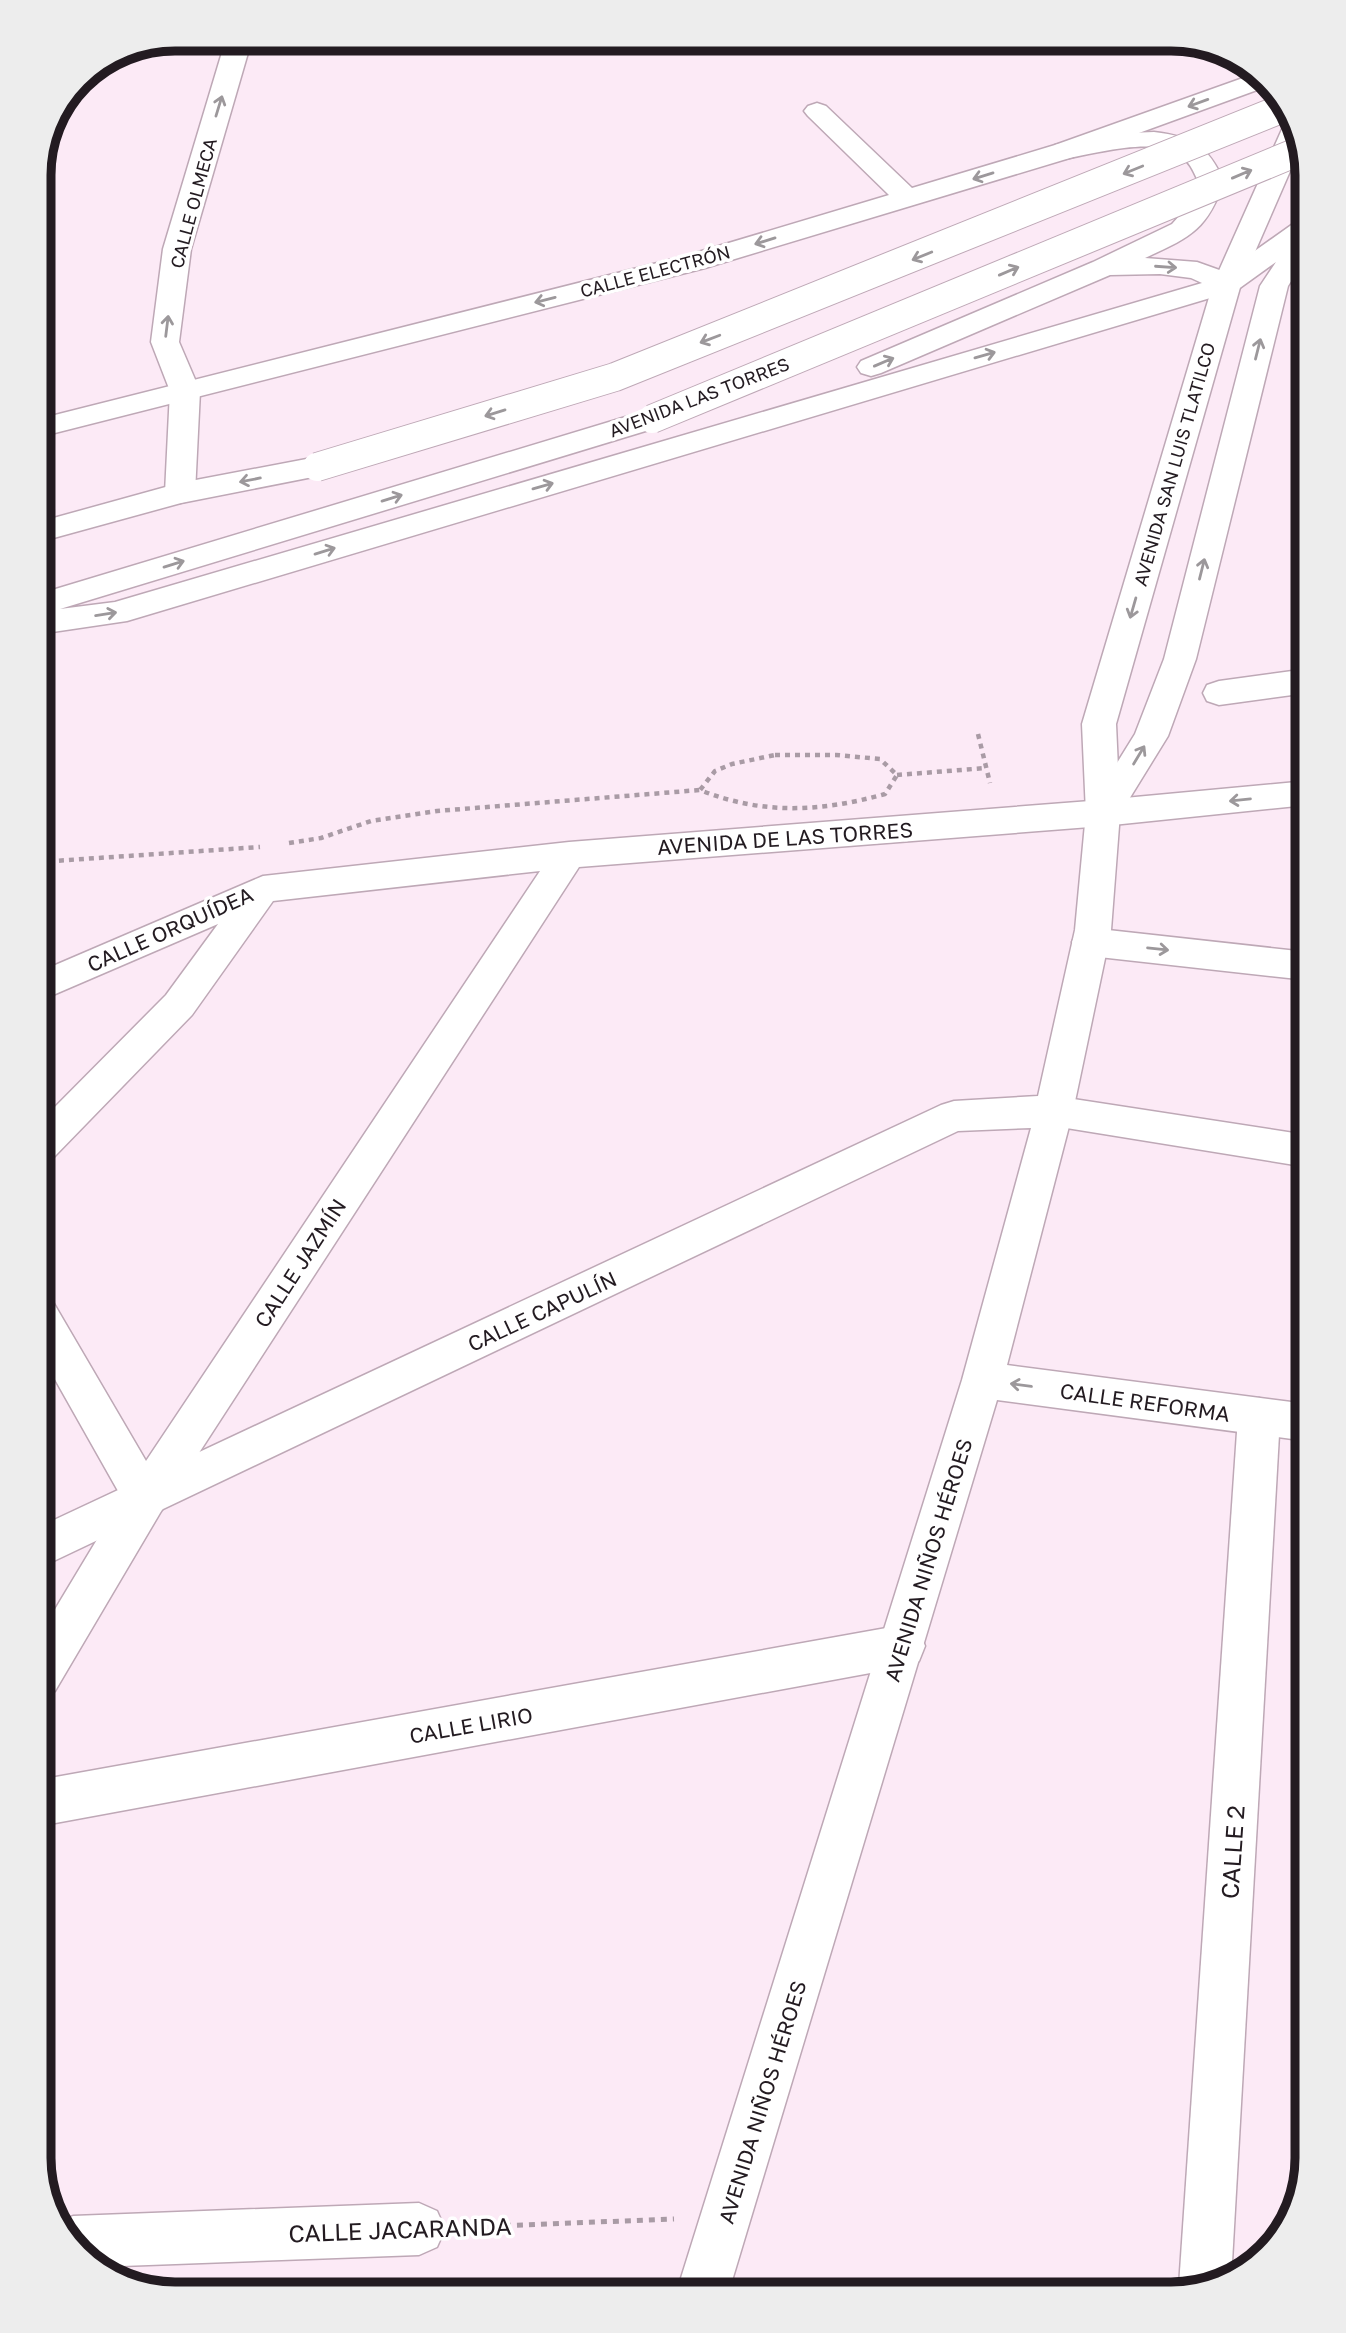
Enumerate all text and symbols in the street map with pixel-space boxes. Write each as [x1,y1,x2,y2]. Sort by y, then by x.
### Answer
one-way arrow [214,95,227,117]
one-way arrow [1188,97,1210,110]
street label: CALLE OLMECA [165,136,221,270]
one-way arrow [1122,164,1144,177]
one-way arrow [1231,167,1252,180]
one-way arrow [972,170,994,183]
one-way arrow [754,235,776,248]
street label: CALLE ELECTRÓN [578,240,732,302]
one-way arrow [912,250,933,263]
one-way arrow [1155,261,1178,274]
one-way arrow [998,264,1020,277]
one-way arrow [534,294,557,307]
one-way arrow [161,316,174,338]
one-way arrow [700,334,722,347]
one-way arrow [1252,338,1265,360]
street label: AVENIDA SAN LUIS TLATILCO [1129,340,1219,588]
one-way arrow [974,348,996,361]
street label: AVENIDA LAS TORRES [606,352,792,442]
one-way arrow [872,355,894,368]
one-way arrow [485,408,507,421]
one-way arrow [239,474,262,487]
one-way arrow [531,478,553,491]
one-way arrow [381,490,403,503]
one-way arrow [313,543,335,556]
one-way arrow [163,556,185,569]
one-way arrow [1196,558,1209,581]
one-way arrow [1125,597,1138,619]
one-way arrow [94,607,117,620]
one-way arrow [1132,745,1146,765]
one-way arrow [1229,793,1251,806]
street label: AVENIDA DE LAS TORRES [656,816,914,860]
street label: CALLE ORQUÍDEA [83,881,257,977]
one-way arrow [1146,943,1169,956]
street label: CALLE JAZMÍN [249,1194,351,1332]
street label: CALLE CAPULÍN [463,1265,621,1357]
street label: CALLE REFORMA [1058,1377,1232,1427]
one-way arrow [1010,1379,1033,1392]
street label: AVENIDA NIÑOS HÉROES [879,1435,977,1685]
street label: CALLE LIRIO [407,1701,535,1749]
street label: CALLE 2 [1214,1804,1250,1900]
street label: AVENIDA NIÑOS HÉROES [713,1977,811,2227]
street label: CALLE JACARANDA [288,2211,512,2247]

